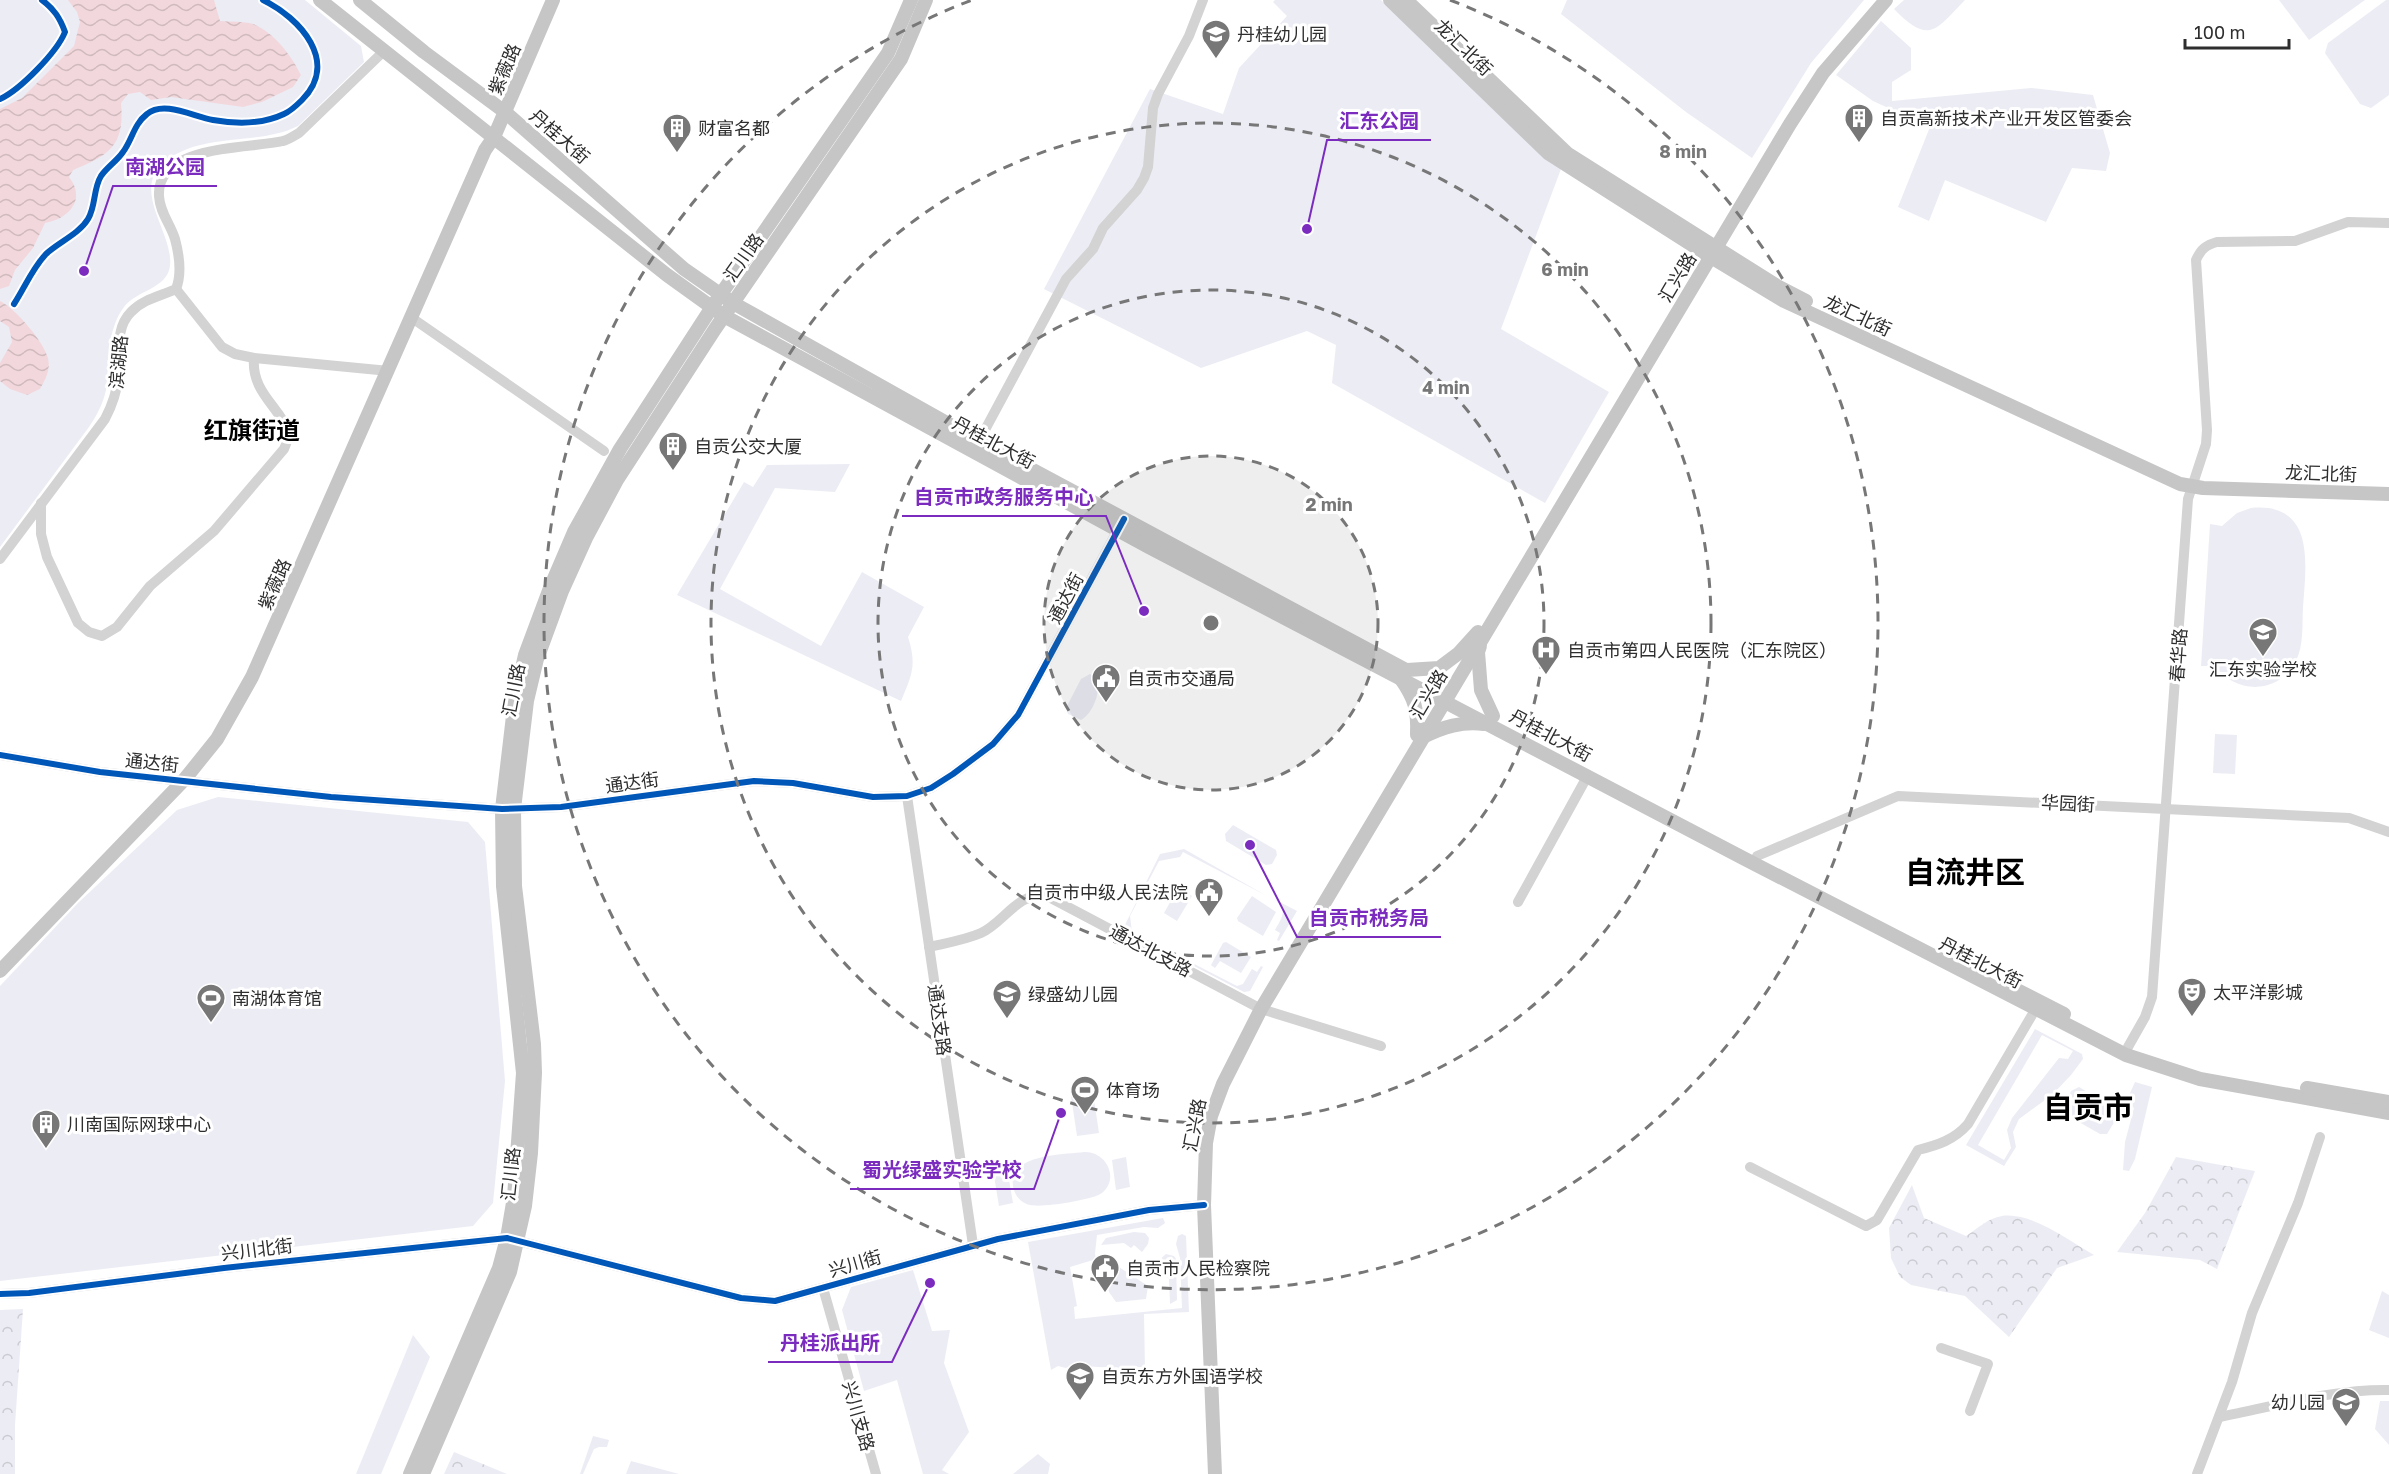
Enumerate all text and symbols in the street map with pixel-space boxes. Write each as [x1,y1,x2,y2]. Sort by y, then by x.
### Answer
scale bar [2185,12,2288,50]
street label: 龙汇北街 [1430,14,1498,80]
school or university icon: 丹桂幼儿园 [1200,18,1232,60]
text: 100 m [2194,21,2245,43]
place label: 丹桂幼儿园 [1237,23,1327,45]
street label: 紫薇路 [483,40,525,98]
callout: 汇东公园 [1327,102,1431,140]
building icon: 自贡高新技术产业开发区管委会 [1843,102,1875,144]
street label: 丹桂大街 [526,104,594,168]
place label: 自贡高新技术产业开发区管委会 [1880,107,2132,129]
text: 汇东公园 [1339,108,1419,132]
building icon: 财富名都 [661,112,693,154]
place label: 财富名都 [698,117,770,139]
text: 8 min [1659,140,1707,162]
callout: 南湖公园 [113,148,217,186]
text: 南湖公园 [125,154,205,178]
street label: 汇川路 [719,229,767,285]
street label: 汇兴路 [1654,248,1700,306]
text: 6 min [1541,258,1589,280]
street label: 龙汇北街 [1821,290,1895,340]
street label: 滨湖路 [105,334,131,390]
text: 4 min [1422,376,1470,398]
street label: 丹桂北大街 [949,411,1039,473]
district label: 红旗街道 [204,415,300,444]
building icon: 自贡公交大厦 [657,430,689,472]
place label: 自贡公交大厦 [694,435,802,457]
street label: 龙汇北街 [2285,461,2357,485]
callout: 自贡市政务服务中心 [902,478,1106,516]
text: 自贡市政务服务中心 [914,484,1094,508]
text: 2 min [1305,493,1353,515]
street label: 紫薇路 [253,555,295,613]
street label: 通达街 [1043,569,1087,627]
centre of rings [1201,613,1221,633]
school or university icon: 汇东实验学校 [2247,616,2279,658]
street label: 春华路 [2165,627,2191,683]
hospital icon: 自贡市第四人民医院（汇东院区） [1530,634,1562,676]
place label: 自贡市第四人民医院（汇东院区） [1567,639,1837,661]
place label: 汇东实验学校 [2209,658,2317,680]
street label: 汇川路 [497,661,529,719]
public building icon: 自贡市交通局 [1090,662,1122,704]
street label: 汇兴路 [1405,665,1451,723]
place label: 自贡市交通局 [1127,667,1235,689]
street label: 丹桂北大街 [1506,704,1596,766]
street label: 通达街 [124,748,180,776]
street label: 通达街 [604,767,660,797]
street label: 华园街 [2040,791,2096,815]
district label: 自流井区 [1905,854,2025,890]
public building icon: 自贡市中级人民法院 [1193,876,1225,918]
place label: 自贡市中级人民法院 [1026,881,1188,903]
callout: 自贡市税务局 [1297,899,1441,937]
text: 自贡市税务局 [1309,905,1429,929]
street label: 通达北支路 [1106,919,1196,981]
street label: 丹桂北大街 [1936,932,2026,992]
theatre icon: 太平洋影城 [2176,976,2208,1018]
school or university icon: 绿盛幼儿园 [991,978,1023,1020]
place label: 太平洋影城 [2213,981,2303,1003]
sports icon: 南湖体育馆 [195,982,227,1024]
street label: 通达支路 [924,983,956,1057]
place label: 绿盛幼儿园 [1028,983,1118,1005]
place label: 南湖体育馆 [232,987,322,1009]
sports icon: 体育场 [1069,1074,1101,1116]
place label: 体育场 [1106,1079,1160,1101]
district label: 自贡市 [2043,1089,2133,1125]
street label: 汇兴路 [1178,1096,1210,1154]
building icon: 川南国际网球中心 [30,1108,62,1150]
place label: 川南国际网球中心 [67,1113,211,1135]
street label: 汇川路 [496,1146,524,1202]
callout: 蜀光绿盛实验学校 [850,1151,1034,1189]
text: 蜀光绿盛实验学校 [862,1157,1022,1181]
street label: 兴川北街 [220,1234,294,1264]
street label: 兴川街 [826,1245,884,1281]
public building icon: 自贡市人民检察院 [1089,1252,1121,1294]
place label: 自贡市人民检察院 [1126,1257,1270,1279]
callout: 丹桂派出所 [768,1324,892,1362]
text: 丹桂派出所 [780,1330,880,1354]
school or university icon: 自贡东方外国语学校 [1064,1360,1096,1402]
place label: 自贡东方外国语学校 [1101,1365,1263,1387]
street label: 兴川支路 [839,1378,879,1454]
school or university icon: 幼儿园 [2330,1386,2362,1428]
place label: 幼儿园 [2271,1391,2325,1413]

